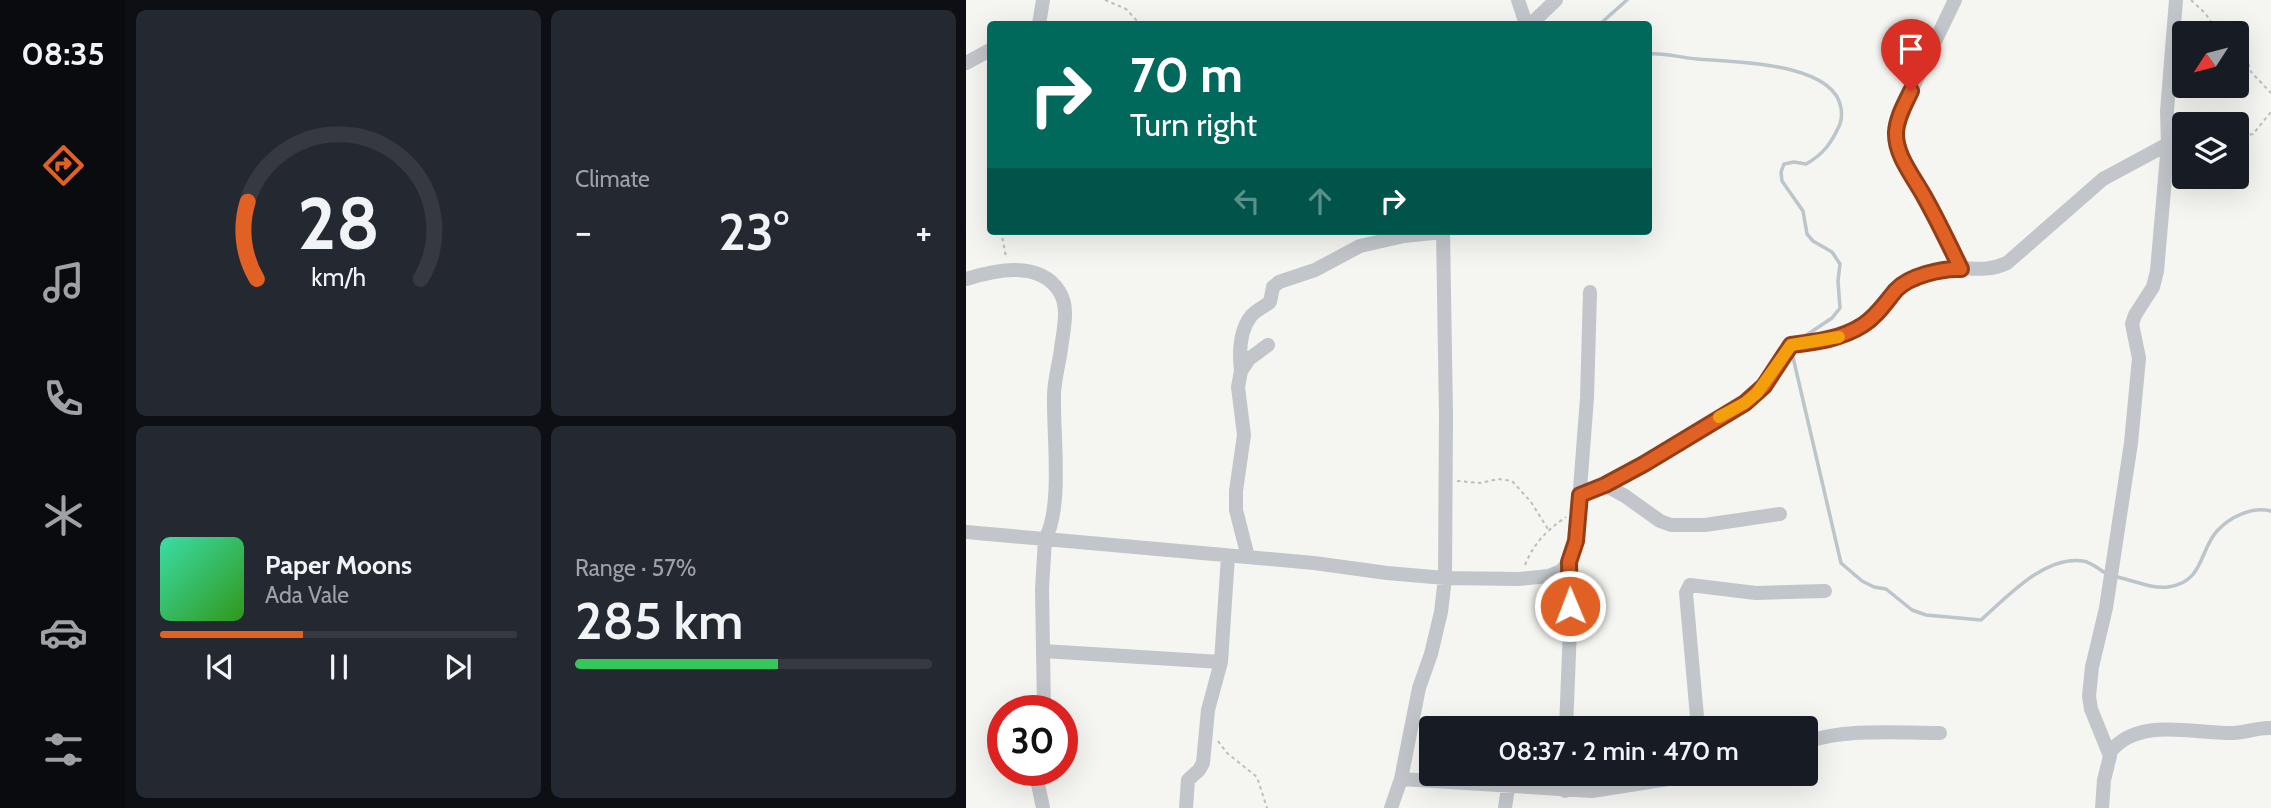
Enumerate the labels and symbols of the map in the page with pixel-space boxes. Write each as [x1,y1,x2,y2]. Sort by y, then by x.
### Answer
pin [1881,19,1941,91]
north arrow [2172,21,2249,98]
position arrow [1533,569,1607,643]
speed limit sign: 30 [987,695,1078,786]

